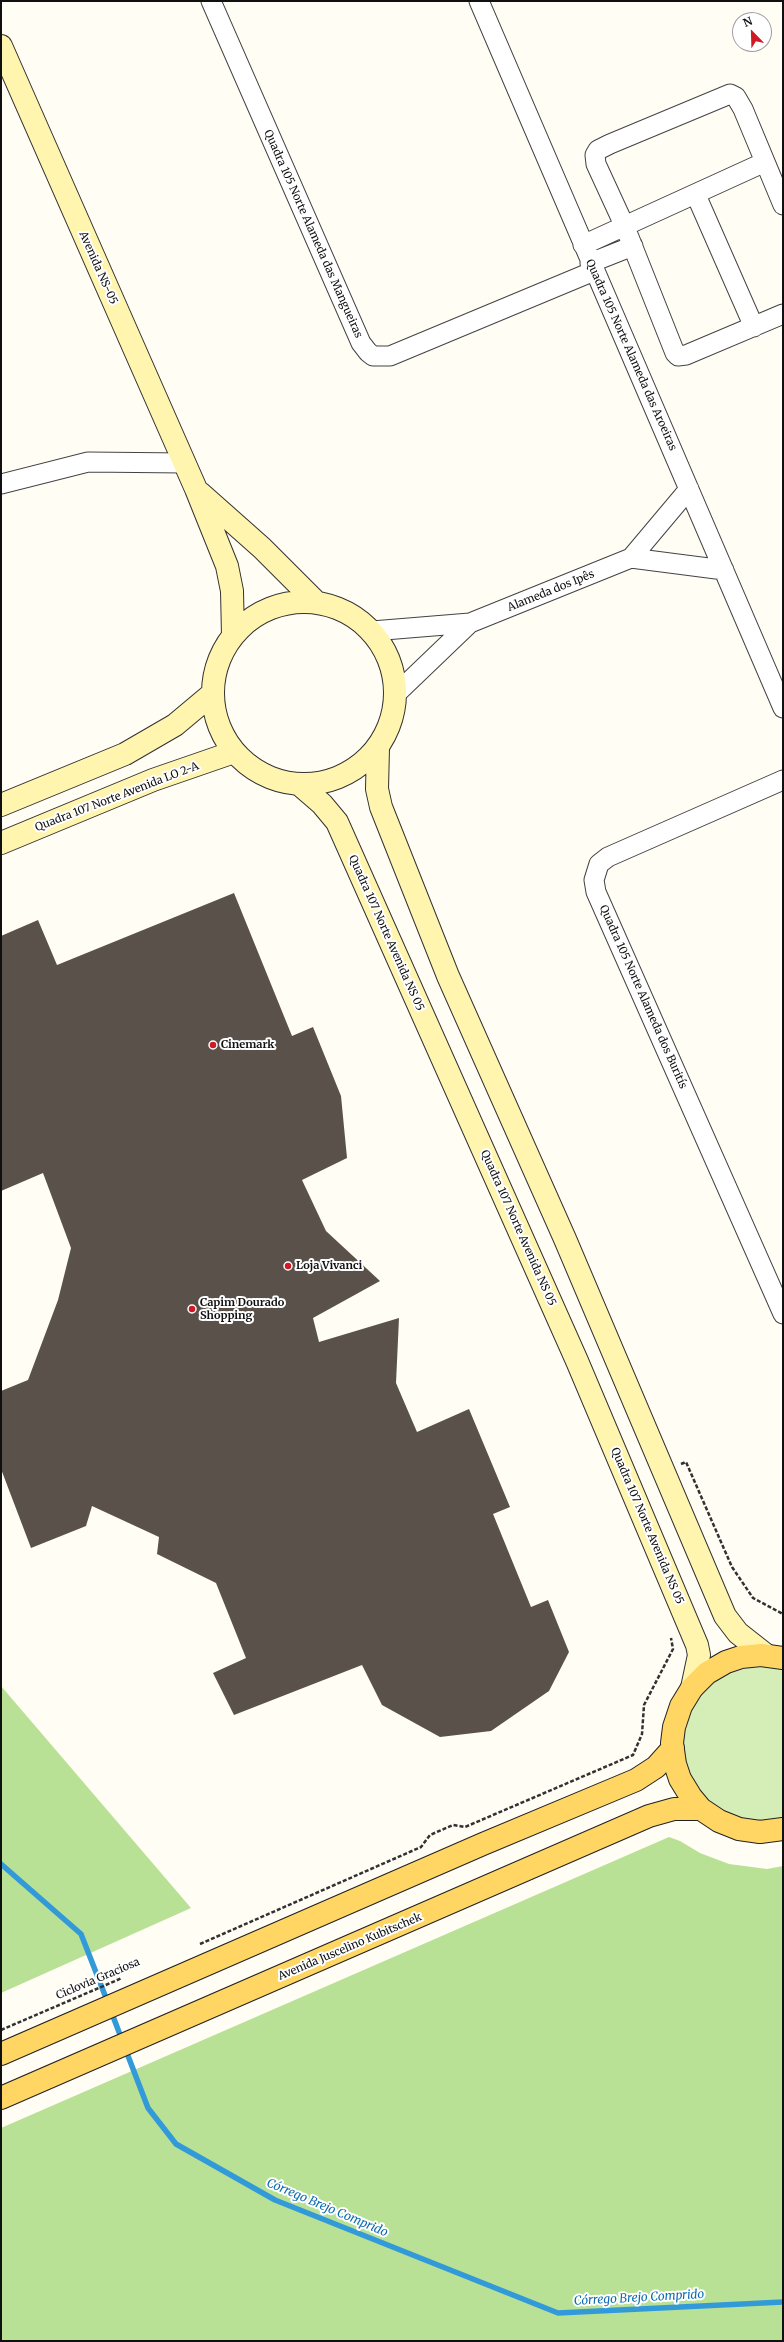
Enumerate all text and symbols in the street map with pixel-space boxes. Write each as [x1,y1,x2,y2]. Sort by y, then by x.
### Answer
north arrow [732,12,772,52]
text: N [741,14,754,30]
street label: Quadra 105 Norte Alameda das Mangueiras [261,128,365,340]
street label: Avenida NS-05 [76,229,120,307]
street label: Quadra 105 Norte Alameda das Aroeiras [583,257,679,453]
street label: Alameda dos Ipês [506,568,596,614]
street label: Quadra 107 Norte Avenida LO 2-A [33,760,201,834]
street label: Quadra 107 Norte Avenida NS 05 [346,853,426,1013]
street label: Quadra 105 Norte Alameda dos Buritís [596,903,690,1091]
place label: Cinemark [221,1038,274,1052]
marker: Cinemark [208,1040,218,1050]
street label: Quadra 107 Norte Avenida NS 05 [478,1148,558,1308]
place label: Loja Vivanci [296,1259,362,1273]
marker: Loja Vivanci [283,1261,293,1271]
place label: Capim Dourado Shopping [200,1296,284,1322]
marker: Capim Dourado Shopping [187,1304,197,1314]
street label: Quadra 107 Norte Avenida NS 05 [608,1446,686,1606]
street label: Avenida Juscelino Kubitschek [276,1911,424,1983]
street label: Ciclovia Graciosa [54,1955,142,2003]
water label: Córrego Brejo Comprido [264,2176,390,2240]
water label: Córrego Brejo Comprido [573,2287,705,2309]

